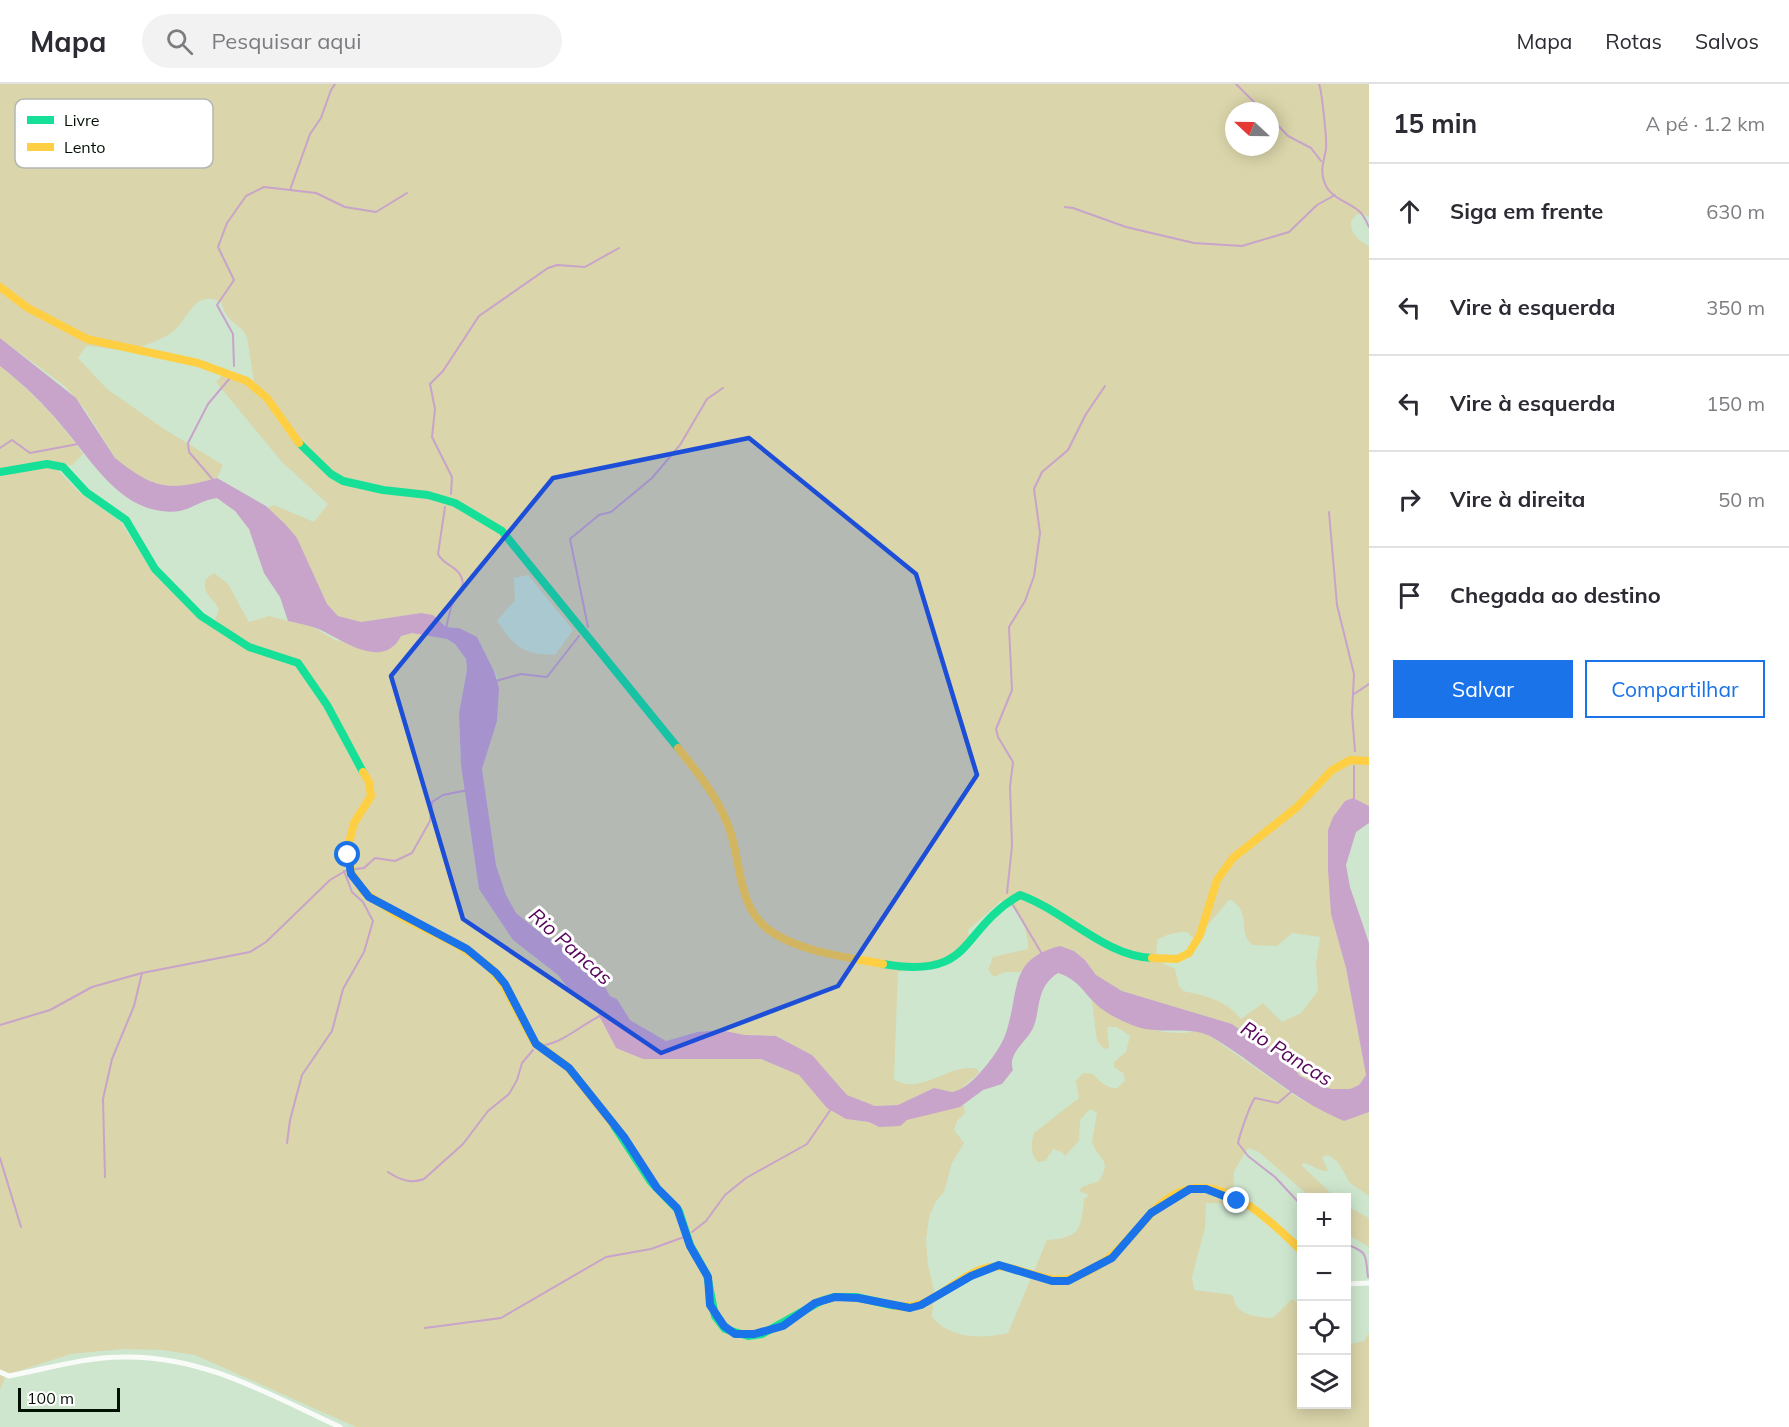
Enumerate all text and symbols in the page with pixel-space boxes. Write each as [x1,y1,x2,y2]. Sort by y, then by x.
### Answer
search box [142,14,562,68]
text: Mapa [30,24,106,59]
icon: search [163,25,196,58]
text: Pesquisar aqui [211,27,361,55]
text: Mapa [1517,28,1572,54]
text: Rotas [1605,28,1662,54]
text: Salvos [1695,28,1759,54]
legend [15,99,213,168]
north arrow [1225,102,1279,156]
text: 15 min [1393,107,1477,140]
text: Livre [64,110,99,130]
text: A pé · 1.2 km [1646,111,1765,136]
text: Lento [64,137,105,157]
icon: ahead [1393,195,1426,228]
text: Siga em frente [1450,197,1603,225]
text: 630 m [1706,199,1765,224]
icon: left [1393,291,1426,324]
text: Vire à esquerda [1450,293,1615,321]
text: 350 m [1706,295,1765,320]
icon: left [1393,387,1426,420]
text: Vire à esquerda [1450,389,1615,417]
text: 150 m [1706,391,1765,416]
icon: right [1393,483,1426,516]
text: Vire à direita [1450,485,1585,513]
text: 50 m [1718,487,1765,512]
icon: arrive [1393,579,1426,612]
text: Chegada ao destino [1450,581,1661,609]
button: Salvar [1393,660,1573,718]
button: Compartilhar [1585,660,1765,718]
route start [334,841,360,867]
water label: Rio Pancas [524,902,618,990]
water label: Rio Pancas [1237,1015,1337,1091]
route end [1223,1187,1249,1213]
map controls [1297,1193,1351,1409]
button: + [1297,1193,1351,1247]
button: − [1297,1247,1351,1301]
button: locate [1297,1301,1351,1355]
button: layers [1297,1355,1351,1409]
scale bar [18,1385,120,1412]
text: 100 m [27,1388,74,1408]

